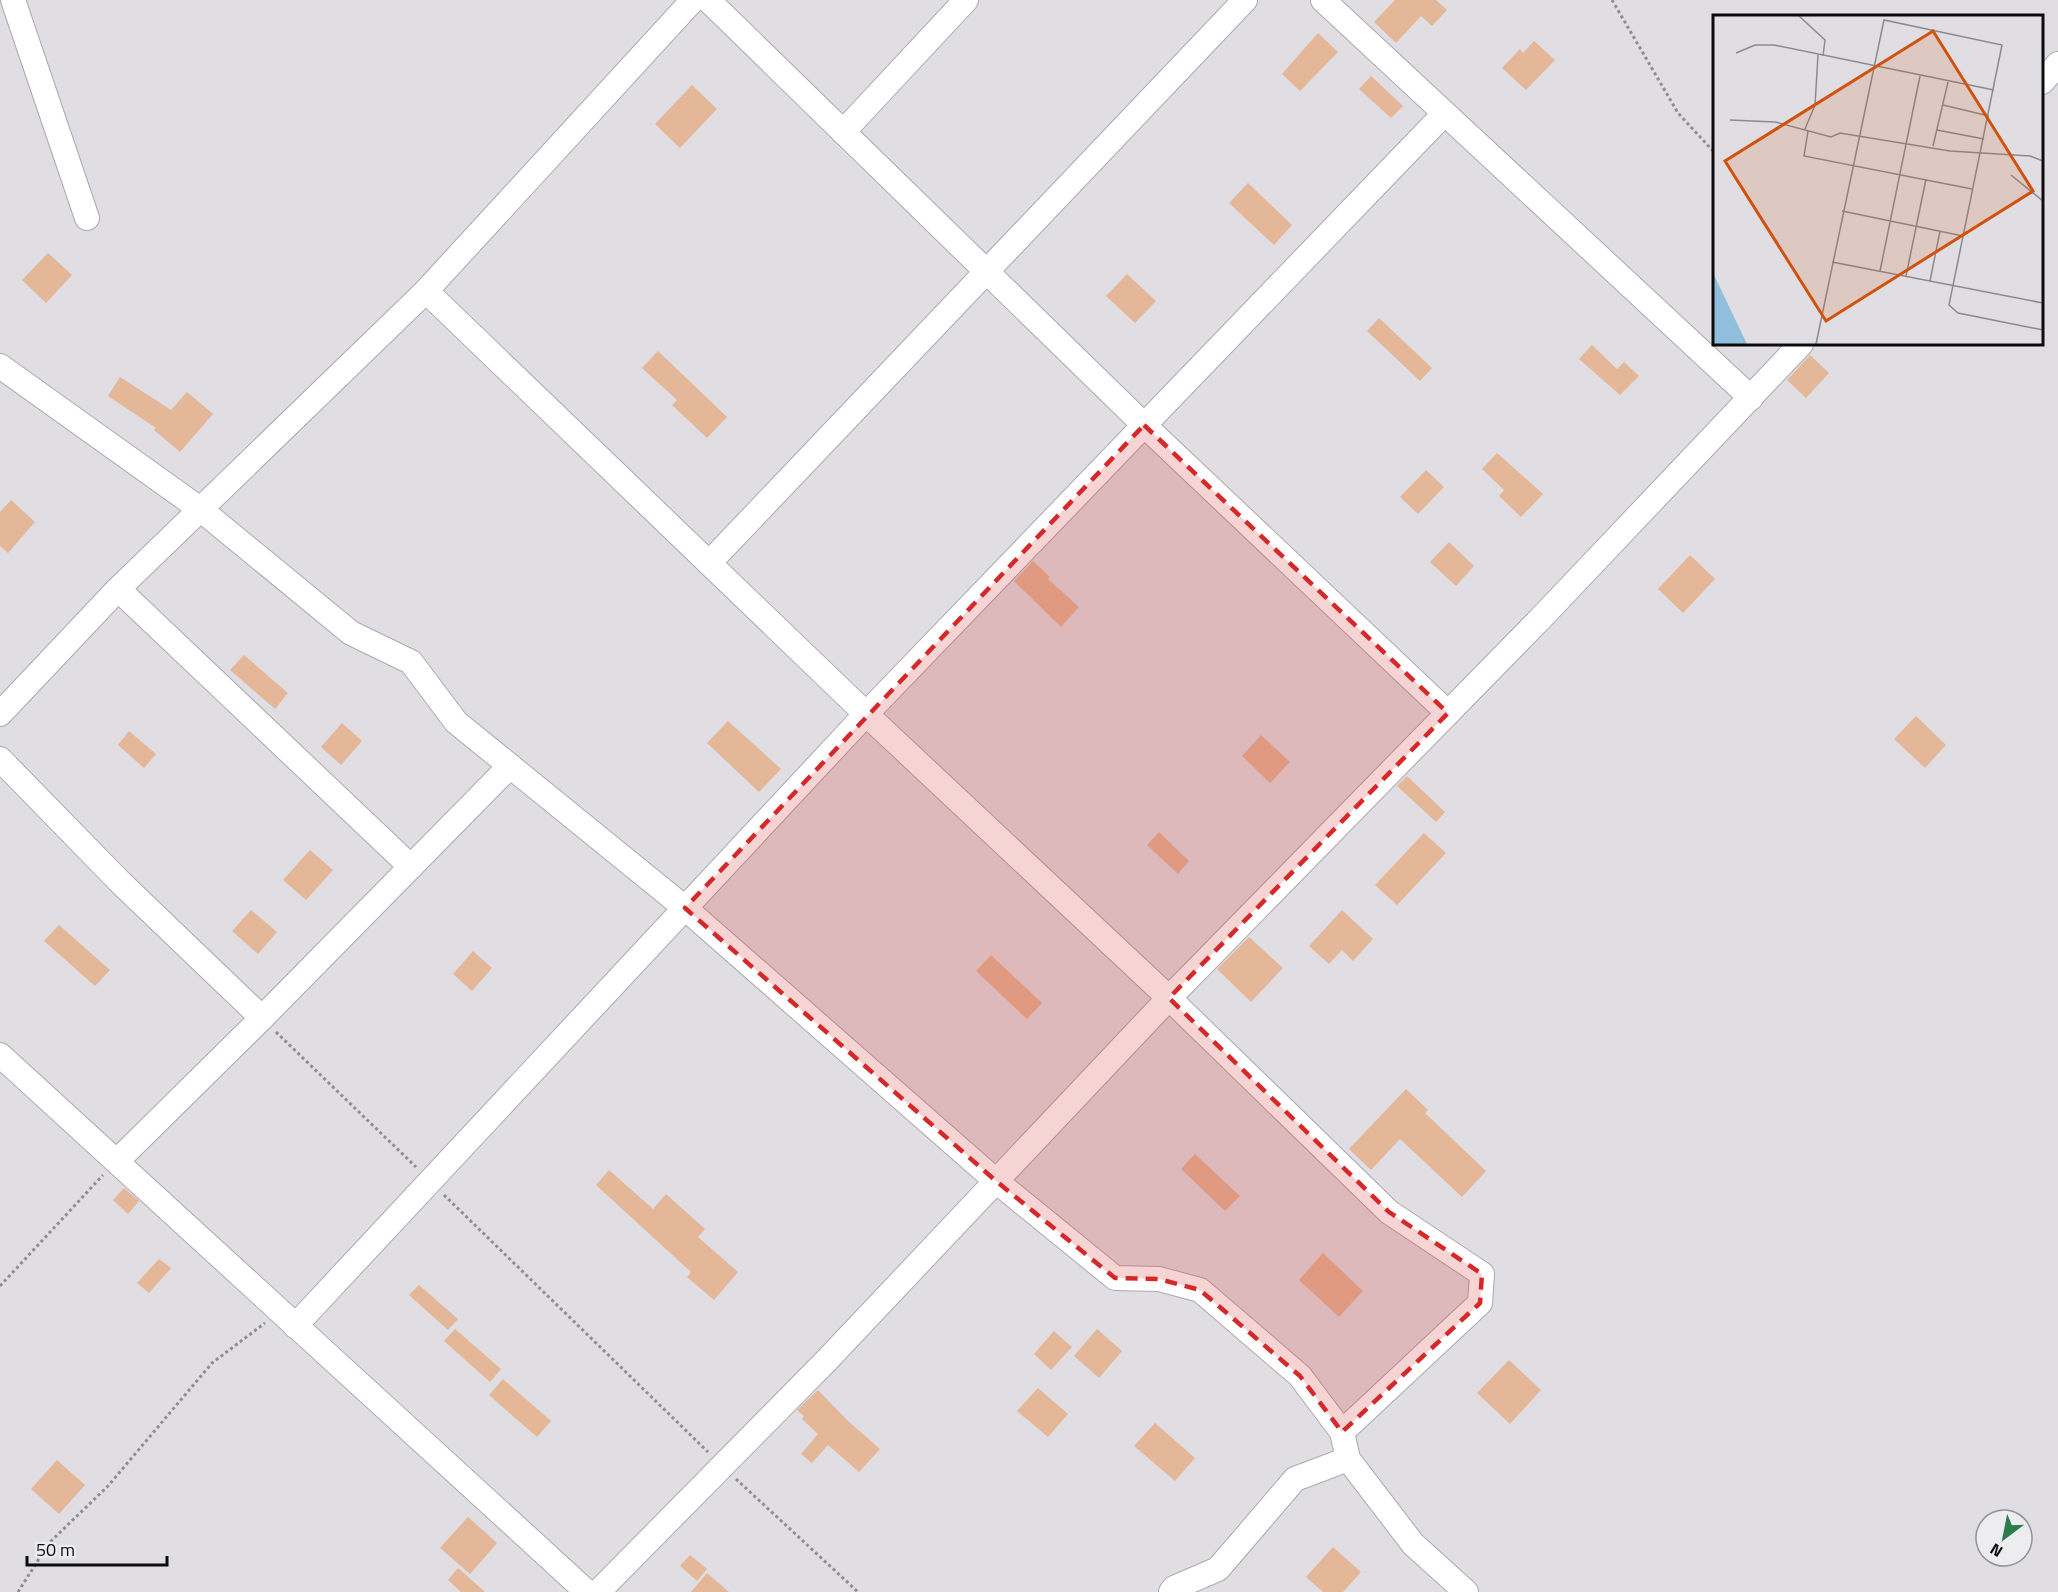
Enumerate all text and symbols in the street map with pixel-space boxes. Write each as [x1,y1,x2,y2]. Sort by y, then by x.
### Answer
inset map [1713,15,2043,345]
north arrow [1974,1508,2034,1568]
scale bar [27,1529,166,1567]
text: 50 m [36,1536,75,1563]
text: N [1985,1538,2007,1564]

